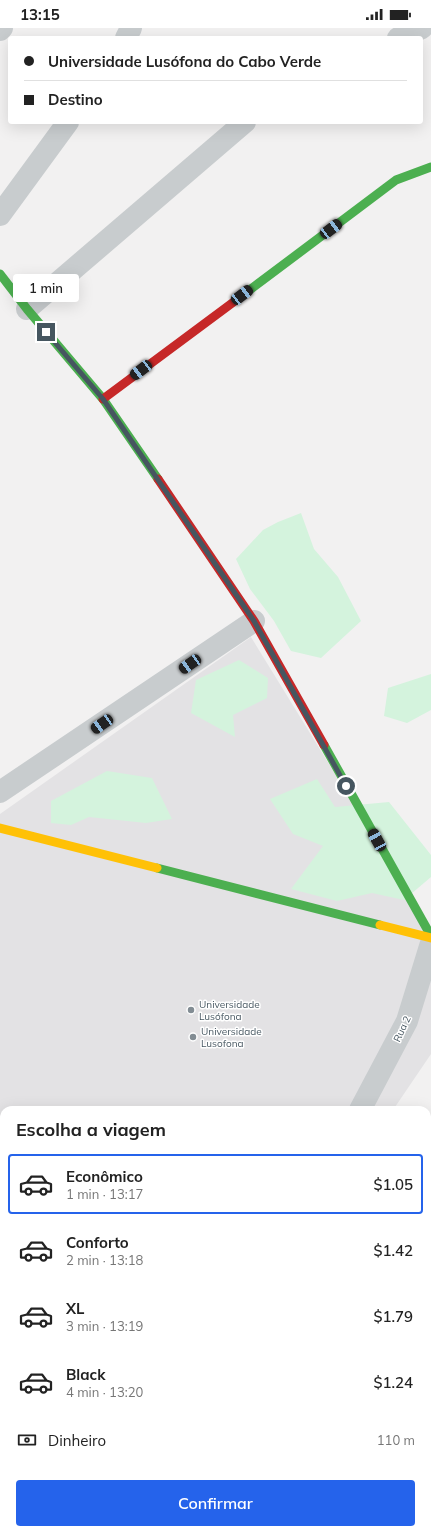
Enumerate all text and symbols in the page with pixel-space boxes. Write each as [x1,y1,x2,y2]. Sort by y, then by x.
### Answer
text: 13:15 [20,5,60,24]
text: Universidade Lusófona do Cabo Verde [48,52,321,71]
text: Destino [48,90,103,109]
car [318,217,344,241]
callout: 1 min [13,274,79,302]
text: 1 min [29,280,63,296]
car [229,283,255,307]
route end [37,323,55,341]
car [128,358,154,382]
car [177,652,203,676]
car [89,712,115,736]
route start [337,777,355,795]
car [366,827,388,853]
place label: Universidade Lusófona [199,998,260,1023]
marker: Universidade Lusófona [186,1005,196,1015]
street label: Rua 2 [390,1014,414,1044]
place label: Universidade Lusofona [201,1025,262,1050]
marker: Universidade Lusofona [188,1032,198,1042]
text: Escolha a viagem [16,1118,166,1141]
icon: car [18,1166,54,1202]
text: Econômico [66,1167,143,1186]
text: $1.05 [373,1175,413,1194]
text: 1 min · 13:17 [66,1186,143,1202]
icon: car [18,1232,54,1268]
text: Conforto [66,1233,129,1252]
text: $1.42 [373,1241,413,1260]
text: 2 min · 13:18 [66,1252,143,1268]
icon: car [18,1298,54,1334]
text: XL [66,1299,84,1318]
text: $1.79 [373,1307,413,1326]
text: 3 min · 13:19 [66,1318,143,1334]
icon: car [18,1364,54,1400]
text: Black [66,1365,105,1384]
text: $1.24 [373,1373,413,1392]
text: 4 min · 13:20 [66,1384,143,1400]
icon: cash [16,1429,38,1451]
text: Dinheiro [48,1431,106,1450]
text: 110 m [377,1432,415,1448]
button: Confirmar [16,1480,415,1526]

